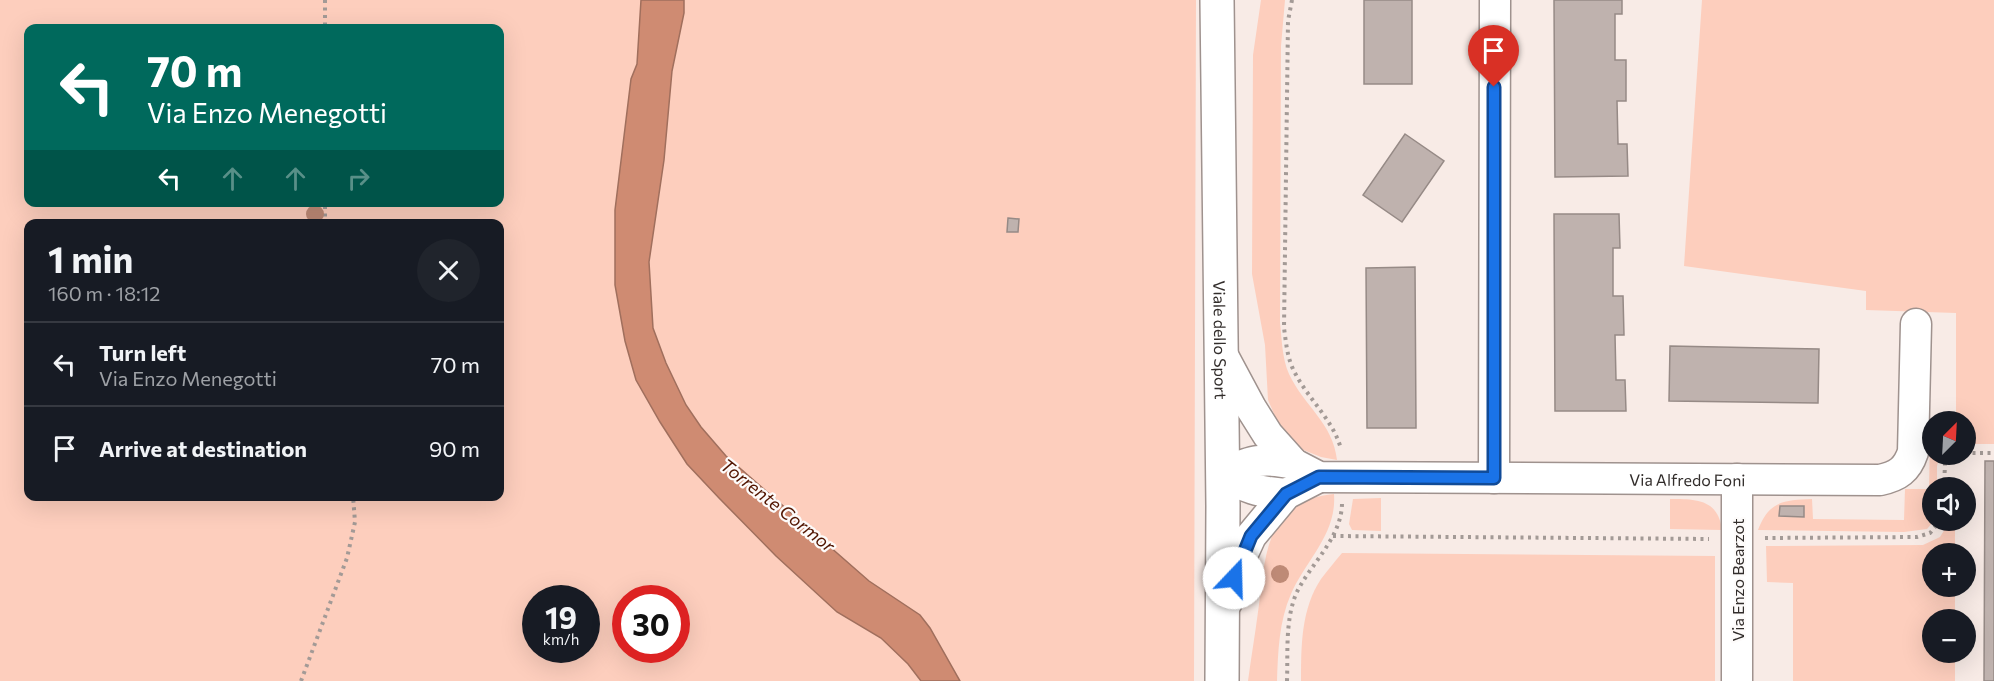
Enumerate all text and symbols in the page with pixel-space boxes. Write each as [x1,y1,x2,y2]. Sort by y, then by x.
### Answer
pin [1468,25,1519,87]
icon: arrive [1477,34,1510,67]
text: 70 m [147,44,242,96]
icon: left [48,48,126,126]
text: Via Enzo Menegotti [147,96,387,129]
icon: left [153,162,186,195]
icon: ahead [216,162,249,195]
icon: ahead [279,162,312,195]
icon: right [342,162,375,195]
text: 1 min [48,236,133,280]
button: close [417,239,480,302]
street label: Viale dello Sport [1211,280,1231,400]
text: 160 m · 18:12 [48,281,160,305]
text: Turn left [99,339,186,366]
icon: left [48,348,81,381]
text: 70 m [431,351,480,378]
text: Via Enzo Menegotti [99,366,277,390]
north arrow [1922,411,1976,465]
map controls [1922,411,1976,663]
icon: arrive [48,432,81,465]
text: Arrive at destination [99,435,307,462]
text: 90 m [429,435,480,462]
water label: Torrente Cormor [716,454,840,557]
street label: Via Alfredo Foni [1629,469,1746,489]
button: sound [1922,477,1976,531]
street label: Via Enzo Bearzot [1728,518,1747,642]
button: + [1922,543,1976,597]
position arrow [1202,546,1266,610]
speed limit sign: 30 [612,585,690,663]
text: 19 [545,598,577,635]
button: − [1922,609,1976,663]
text: km/h [543,630,579,648]

